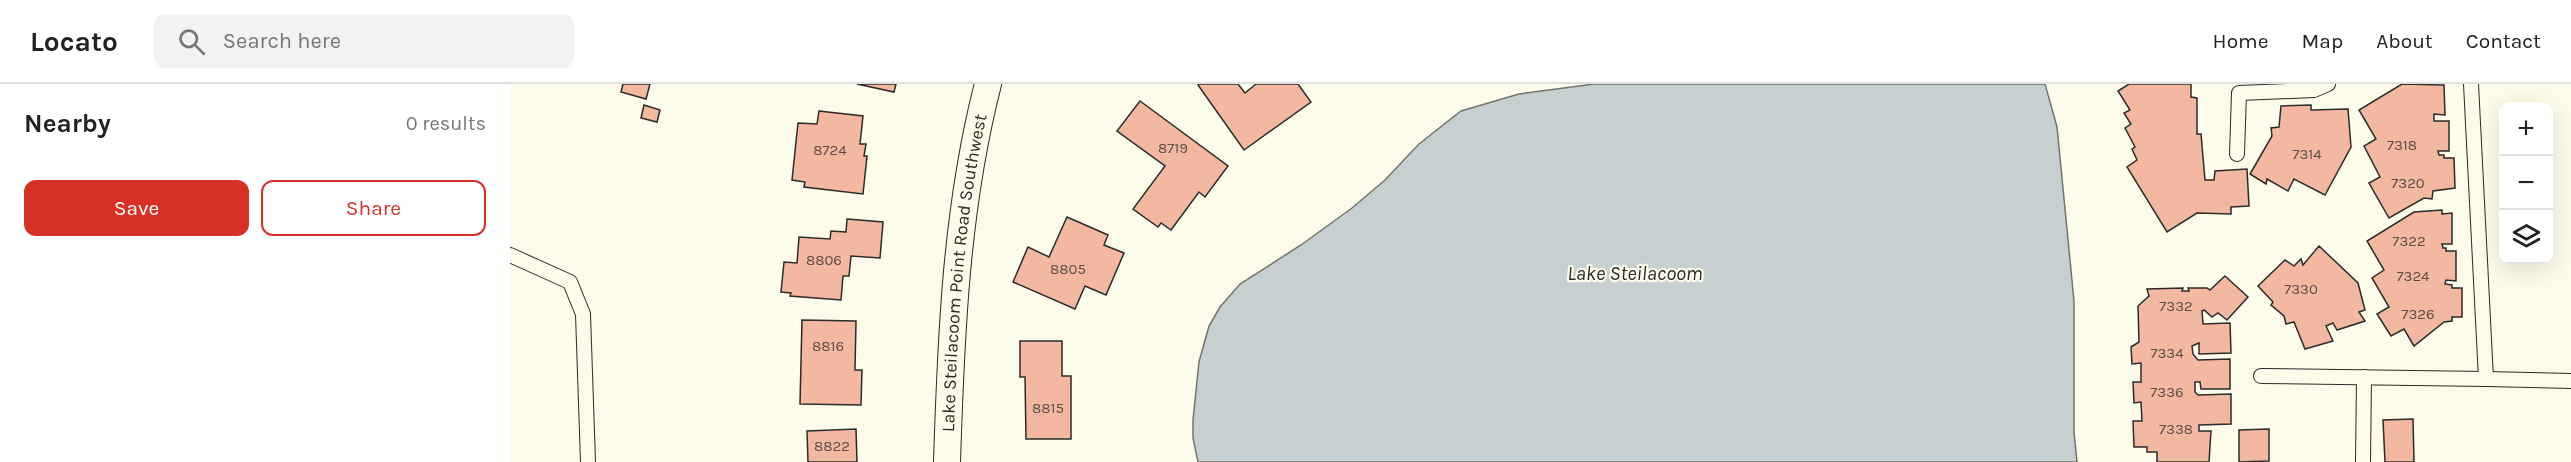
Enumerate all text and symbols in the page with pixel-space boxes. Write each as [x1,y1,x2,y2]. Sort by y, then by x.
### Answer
search box [154,14,574,68]
text: Locato [30,25,118,58]
icon: search [175,25,208,58]
text: Search here [223,28,341,54]
text: Home [2213,29,2269,53]
text: Map [2302,29,2343,53]
text: About [2376,29,2433,53]
text: Contact [2466,29,2541,53]
map controls [2499,102,2553,264]
button: + [2499,102,2553,156]
text: Nearby [24,108,111,139]
text: 0 results [406,112,486,135]
street label: Lake Steilacoom Point Road Southwest [937,112,992,432]
house number: 7318 [2387,136,2417,154]
house number: 8719 [1158,139,1188,157]
house number: 8724 [813,141,847,159]
house number: 7314 [2292,145,2322,163]
button: − [2499,156,2553,210]
house number: 7320 [2391,174,2425,192]
button: Save [24,180,249,236]
button: Share [261,180,486,236]
button: layers [2499,210,2553,264]
house number: 7322 [2392,232,2426,250]
house number: 8806 [806,251,842,269]
house number: 8805 [1050,260,1086,278]
water label: Lake Steilacoom [1567,262,1703,285]
house number: 7324 [2397,267,2430,285]
house number: 7330 [2284,280,2318,298]
house number: 7332 [2159,297,2193,315]
house number: 7326 [2401,305,2435,323]
house number: 8816 [812,337,844,355]
house number: 7334 [2150,344,2184,362]
house number: 7336 [2150,383,2184,401]
house number: 8815 [1032,399,1064,417]
house number: 7338 [2159,420,2193,438]
house number: 8822 [814,437,850,455]

